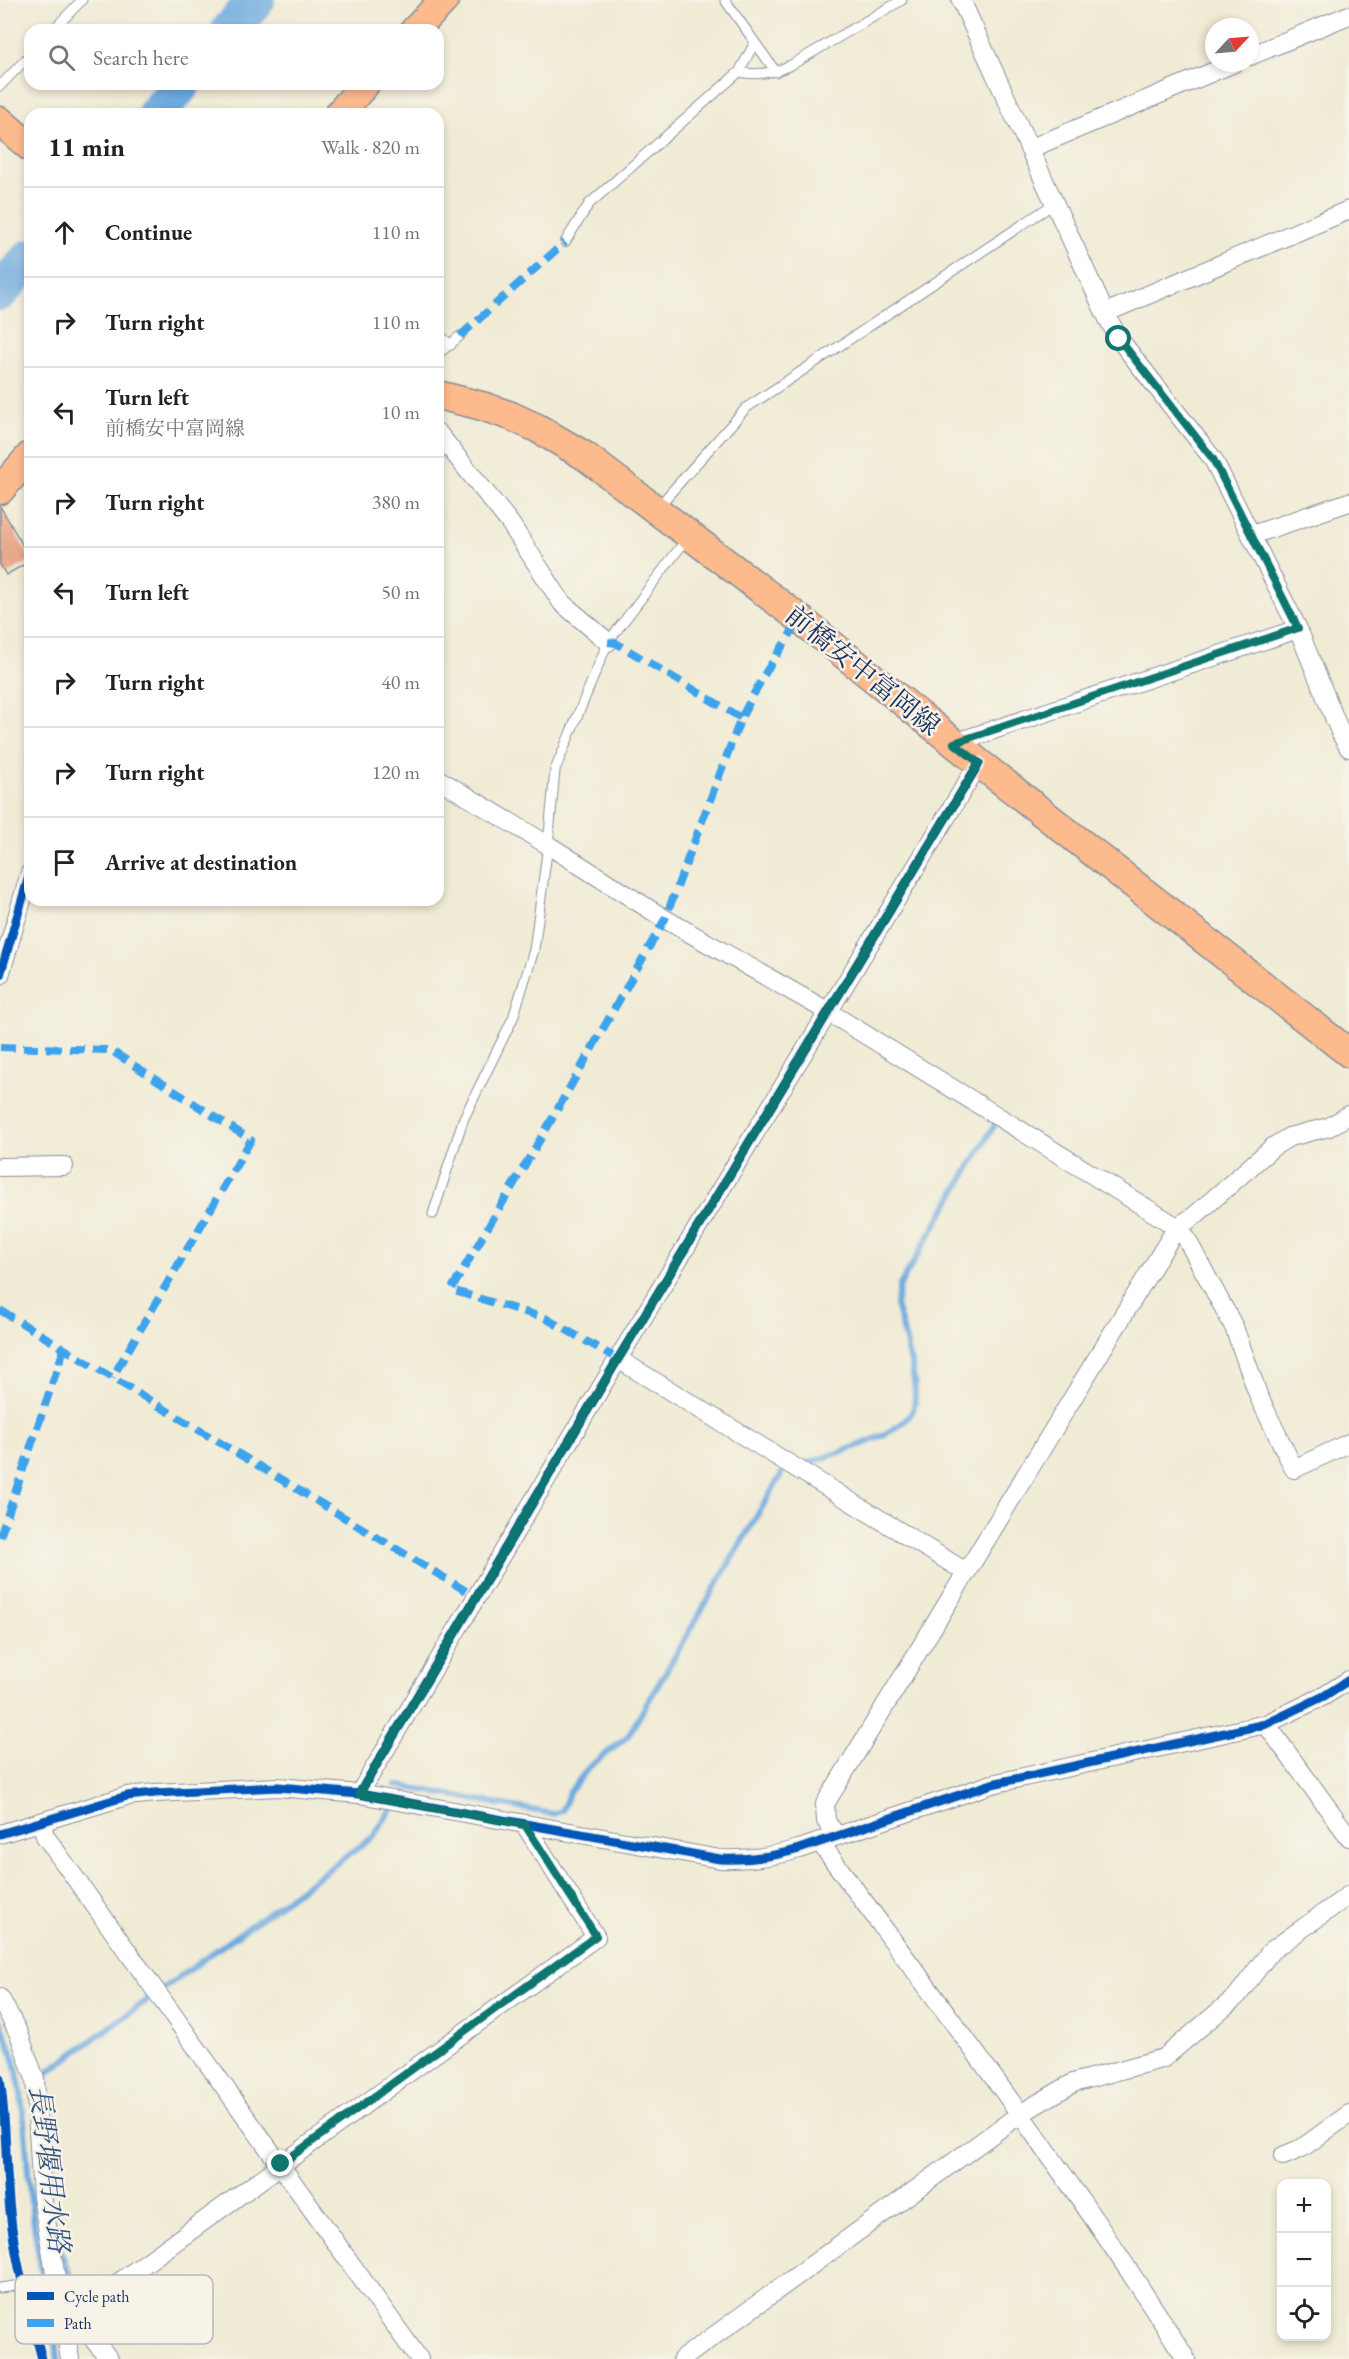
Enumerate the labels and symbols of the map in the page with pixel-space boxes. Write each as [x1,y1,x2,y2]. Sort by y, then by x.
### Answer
north arrow [1205,18,1259,72]
route start [1105,325,1131,351]
street label: 前橋安中富岡線 [779,597,947,743]
water label: 長野堰用水路 [22,2083,78,2257]
route end [267,2150,293,2176]
legend [15,2275,213,2344]
text: Cycle path [64,2286,129,2307]
text: Path [64,2313,92,2334]

